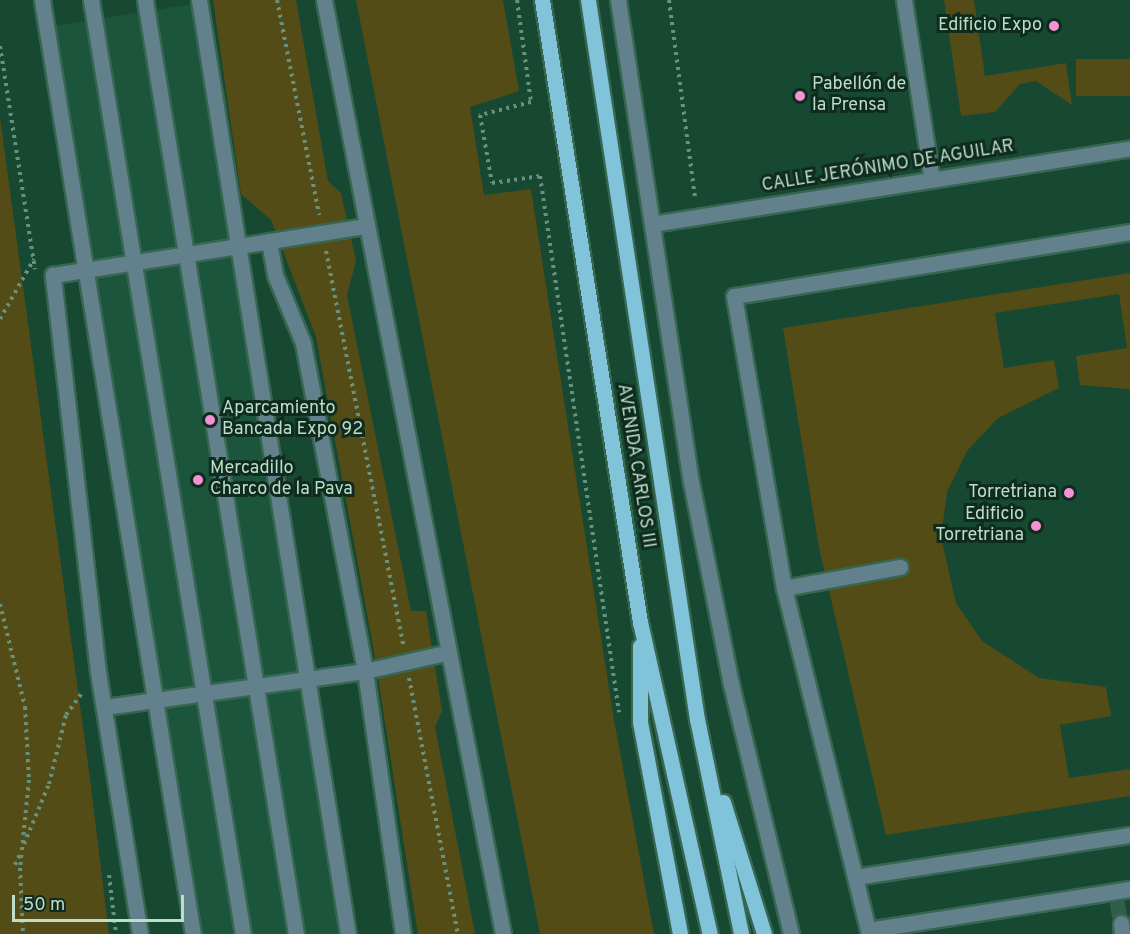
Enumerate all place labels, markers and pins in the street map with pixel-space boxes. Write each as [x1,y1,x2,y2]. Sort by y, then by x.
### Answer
place label: Edificio Expo [938,15,1042,37]
marker: Edificio Expo [1047,19,1061,33]
place label: Pabellón de la Prensa [812,75,906,118]
marker: Pabellón de la Prensa [793,89,807,103]
place label: Aparcamiento Bancada Expo 92 [222,399,363,442]
marker: Aparcamiento Bancada Expo 92 [203,413,217,427]
place label: Mercadillo Charco de la Pava [210,459,353,502]
marker: Mercadillo Charco de la Pava [191,473,205,487]
place label: Torretriana [968,482,1057,504]
marker: Torretriana [1062,486,1076,500]
place label: Edificio Torretriana [935,505,1024,548]
marker: Edificio Torretriana [1029,519,1043,533]

